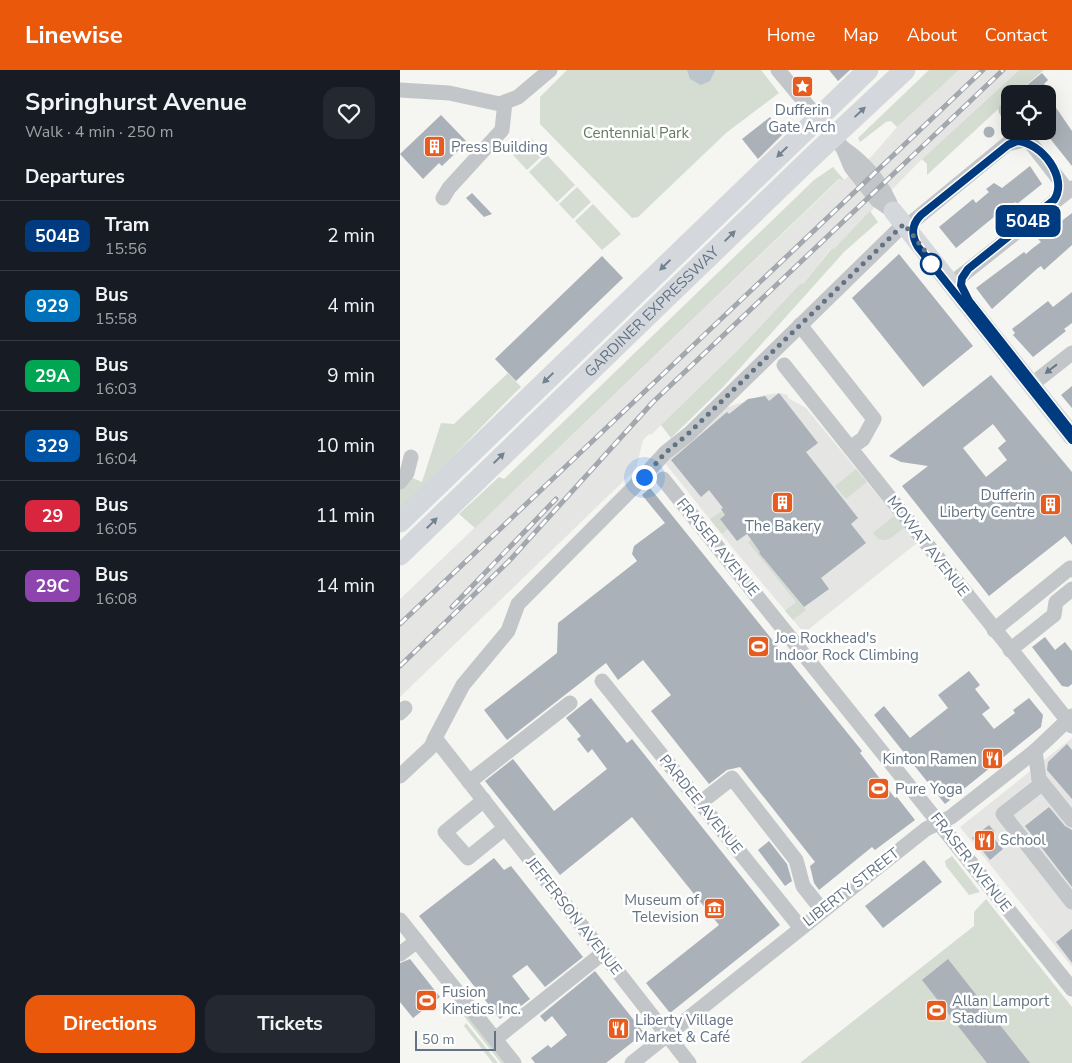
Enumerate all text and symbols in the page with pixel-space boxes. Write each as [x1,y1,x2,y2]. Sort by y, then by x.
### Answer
text: Linewise [25,19,123,51]
text: Home [767,23,815,47]
text: Map [843,23,879,47]
text: About [907,23,957,47]
text: Contact [985,23,1047,47]
place icon: Dufferin Gate Arch [790,75,814,99]
map controls [1001,85,1056,140]
button: locate [1001,85,1056,140]
text: Springhurst Avenue [25,86,247,118]
button: heart [323,87,375,139]
place label: Dufferin Gate Arch [768,100,836,137]
one-way arrow [854,106,866,118]
text: Walk · 4 min · 250 m [25,121,173,143]
park label: Centennial Park [583,123,689,143]
building icon: Press Building [423,135,447,159]
place label: Press Building [451,137,548,157]
one-way arrow [776,146,788,158]
text: Departures [25,164,125,190]
line badge: 504B [993,205,1063,237]
text: 504B [1006,209,1050,233]
text: Tram [105,212,150,238]
text: 2 min [327,223,375,249]
text: 504B [35,224,80,248]
one-way arrow [723,230,735,242]
text: 15:56 [105,238,147,260]
street label: GARDINER EXPRESSWAY [580,241,724,382]
unlabelled marker [920,253,942,275]
one-way arrow [659,259,671,271]
text: Bus [95,282,128,308]
text: 4 min [327,293,375,319]
text: 929 [36,294,69,318]
text: 15:58 [95,308,137,330]
text: Bus [95,352,128,378]
text: 9 min [327,363,375,389]
one-way arrow [1045,363,1058,374]
text: 29A [35,364,70,388]
one-way arrow [543,372,555,384]
text: 16:03 [95,378,137,400]
text: Bus [95,422,128,448]
text: 10 min [316,433,375,459]
text: 329 [36,434,69,458]
text: 16:04 [95,448,137,470]
one-way arrow [493,452,505,464]
your location [632,465,657,490]
place label: Dufferin Liberty Centre [939,485,1035,522]
building icon: The Bakery [771,491,795,515]
text: Bus [95,492,128,518]
street label: MOWAT AVENUE [882,492,974,600]
building icon: Dufferin Liberty Centre [1039,492,1063,516]
street label: FRASER AVENUE [672,494,764,600]
text: 11 min [316,503,375,529]
text: 29 [42,504,63,528]
place label: The Bakery [745,516,821,536]
text: 16:05 [95,518,137,540]
one-way arrow [426,518,438,530]
text: Bus [95,562,128,588]
text: 14 min [316,573,375,599]
text: 29C [36,574,69,598]
text: 16:08 [95,588,137,610]
place label: Joe Rockhead's Indoor Rock Climbing [774,628,919,665]
sports icon: Joe Rockhead's Indoor Rock Climbing [747,635,771,659]
restaurant icon: Kinton Ramen [981,747,1005,771]
place label: Kinton Ramen [882,749,977,769]
street label: PARDEE AVENUE [655,750,747,858]
sports icon: Pure Yoga [867,777,891,801]
place label: Pure Yoga [895,779,963,799]
street label: FRASER AVENUE [926,808,1016,916]
restaurant icon: School [972,828,996,852]
place label: School [1000,830,1046,850]
street label: LIBERTY STREET [799,843,903,931]
street label: JEFFERSON AVENUE [521,852,626,979]
place label: Museum of Television [624,890,700,927]
museum icon: Museum of Television [703,897,727,921]
place label: Fusion Kinetics Inc. [442,982,521,1019]
sports icon: Fusion Kinetics Inc. [414,989,438,1013]
place label: Allan Lamport Stadium [952,991,1050,1028]
button: Directions [25,995,195,1053]
button: Tickets [205,995,375,1053]
sports icon: Allan Lamport Stadium [924,998,948,1022]
place label: Liberty Village Market & Café [635,1010,733,1047]
restaurant icon: Liberty Village Market & Café [607,1017,631,1041]
scale bar [415,1028,496,1051]
text: 50 m [422,1030,454,1049]

